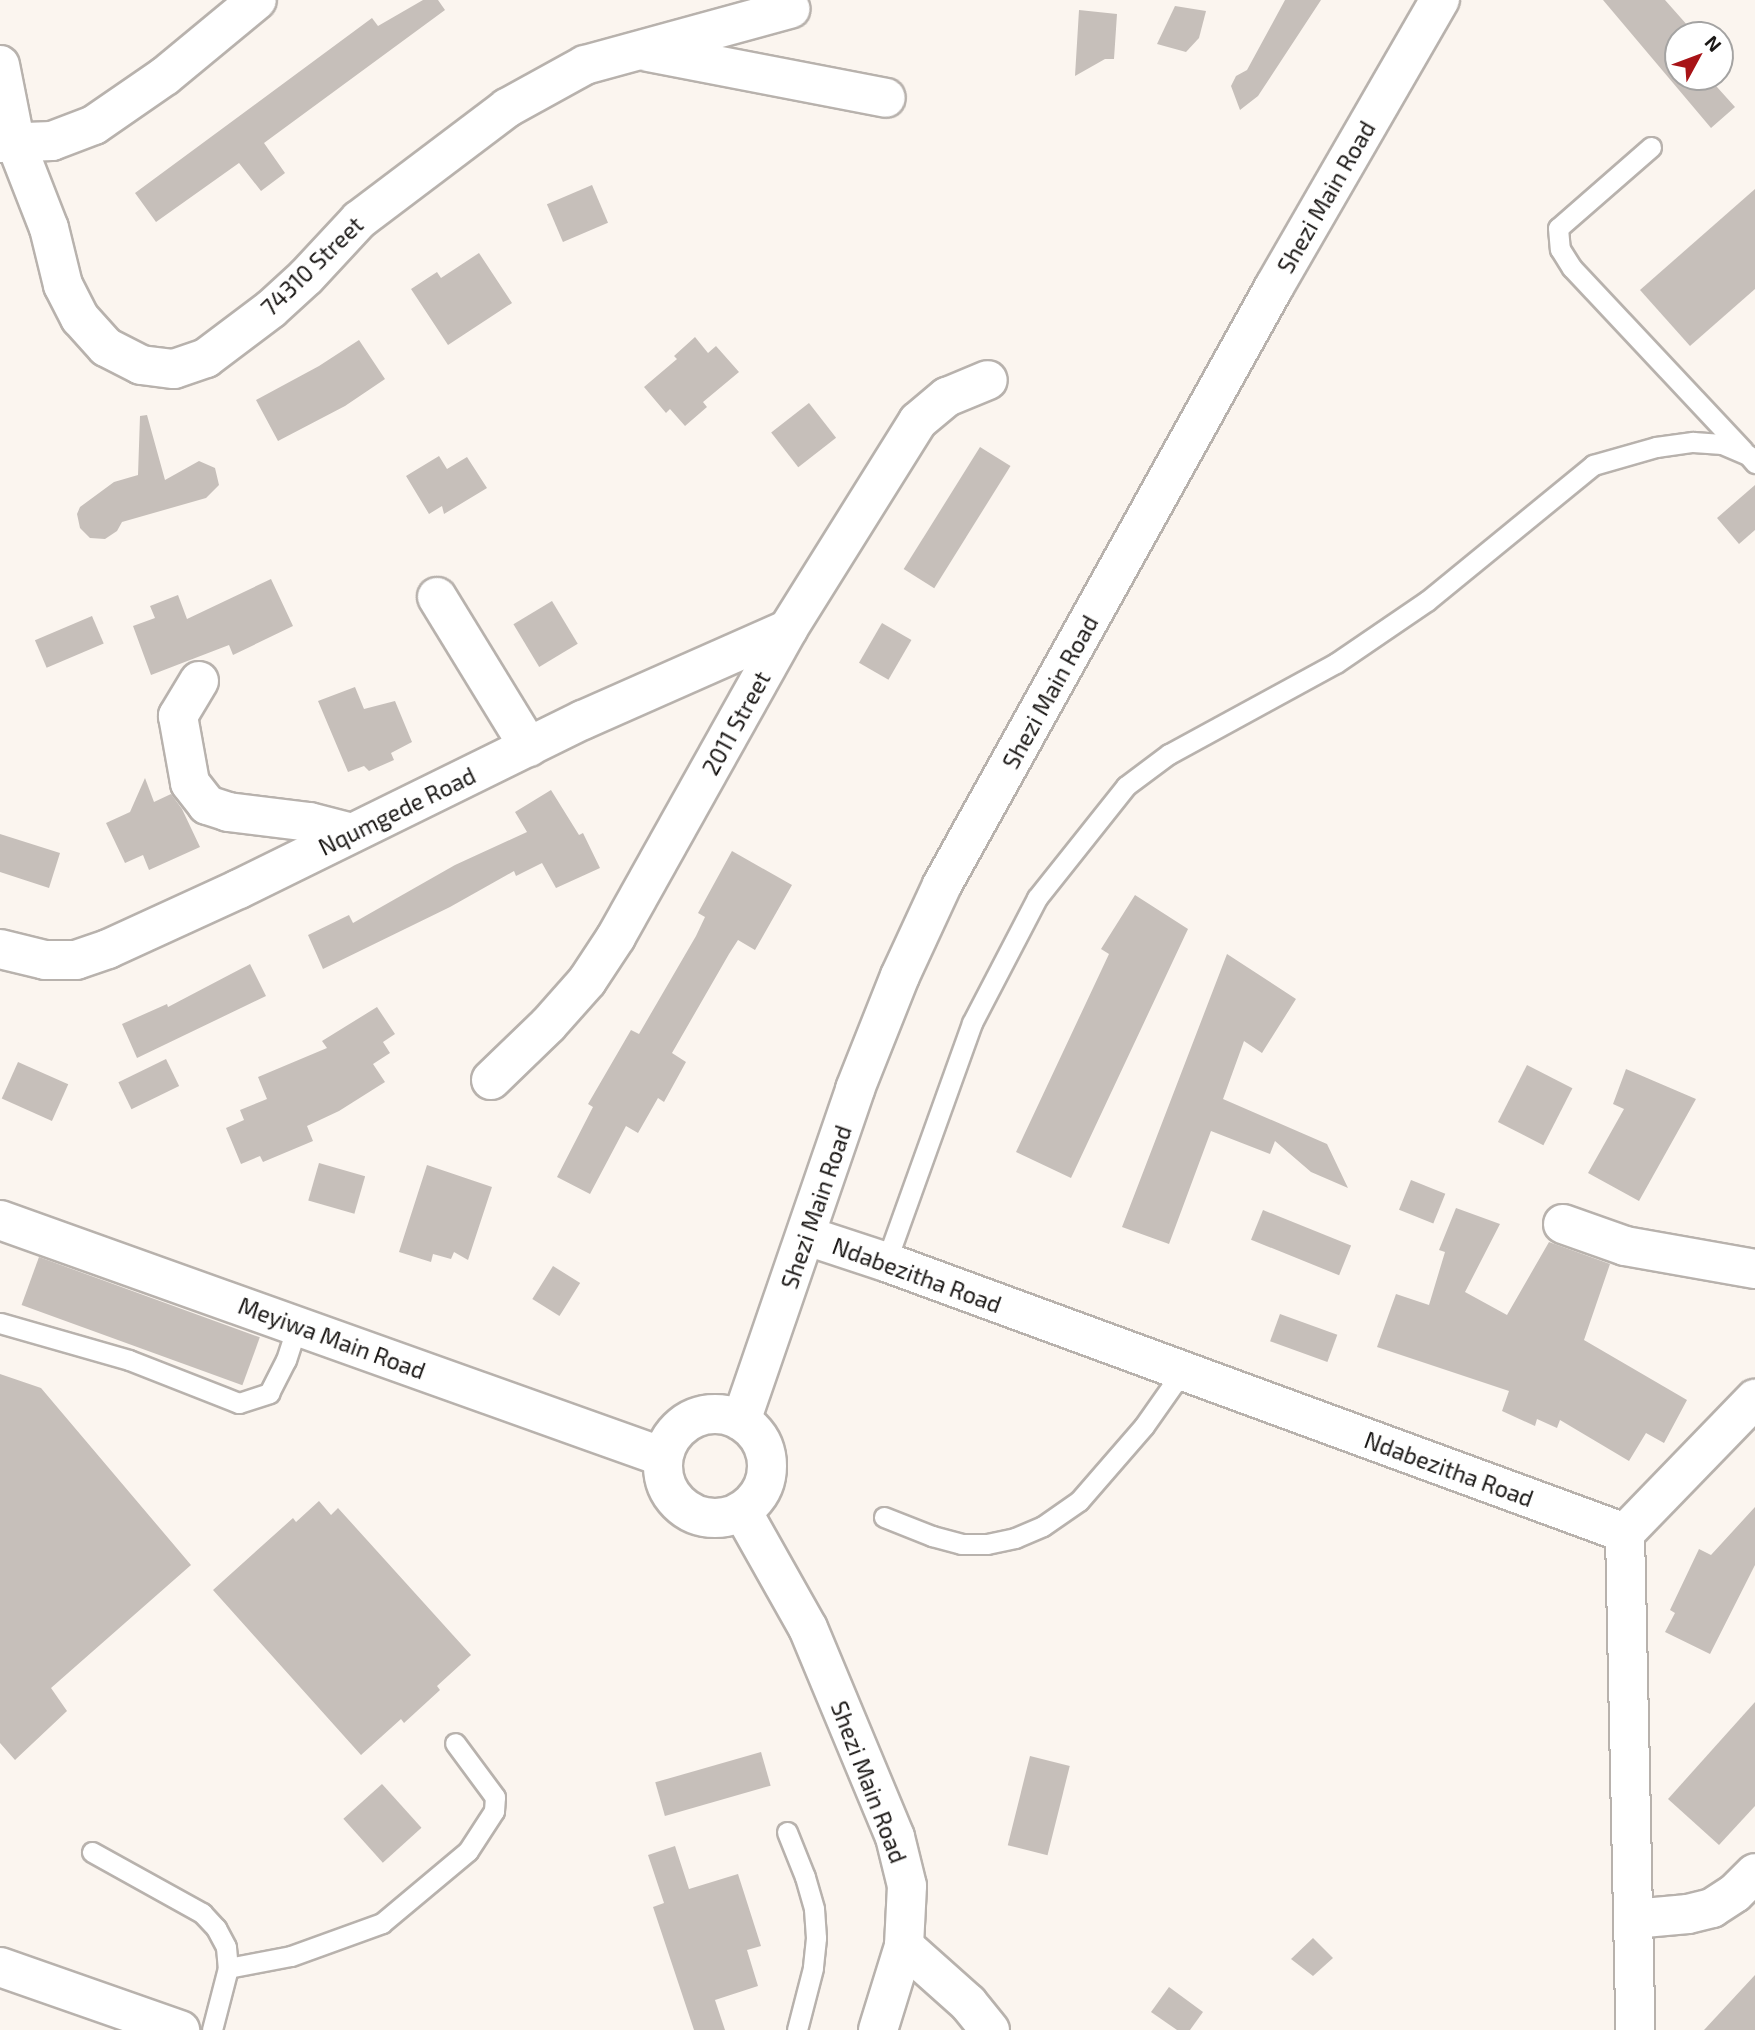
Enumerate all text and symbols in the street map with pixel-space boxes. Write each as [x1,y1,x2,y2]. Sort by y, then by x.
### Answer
north arrow [1664,21,1734,91]
text: N [1701,30,1727,56]
street label: Shezi Main Road [1271,116,1381,278]
street label: 74310 Street [255,211,369,321]
street label: Shezi Main Road [996,610,1104,774]
street label: 2011 Street [696,666,776,780]
street label: Nqumgede Road [314,761,480,861]
street label: Shezi Main Road [775,1122,857,1292]
street label: Ndabezitha Road [829,1232,1005,1318]
street label: Meyiwa Main Road [235,1291,429,1385]
street label: Ndabezitha Road [1361,1426,1537,1512]
street label: Shezi Main Road [825,1697,913,1867]

